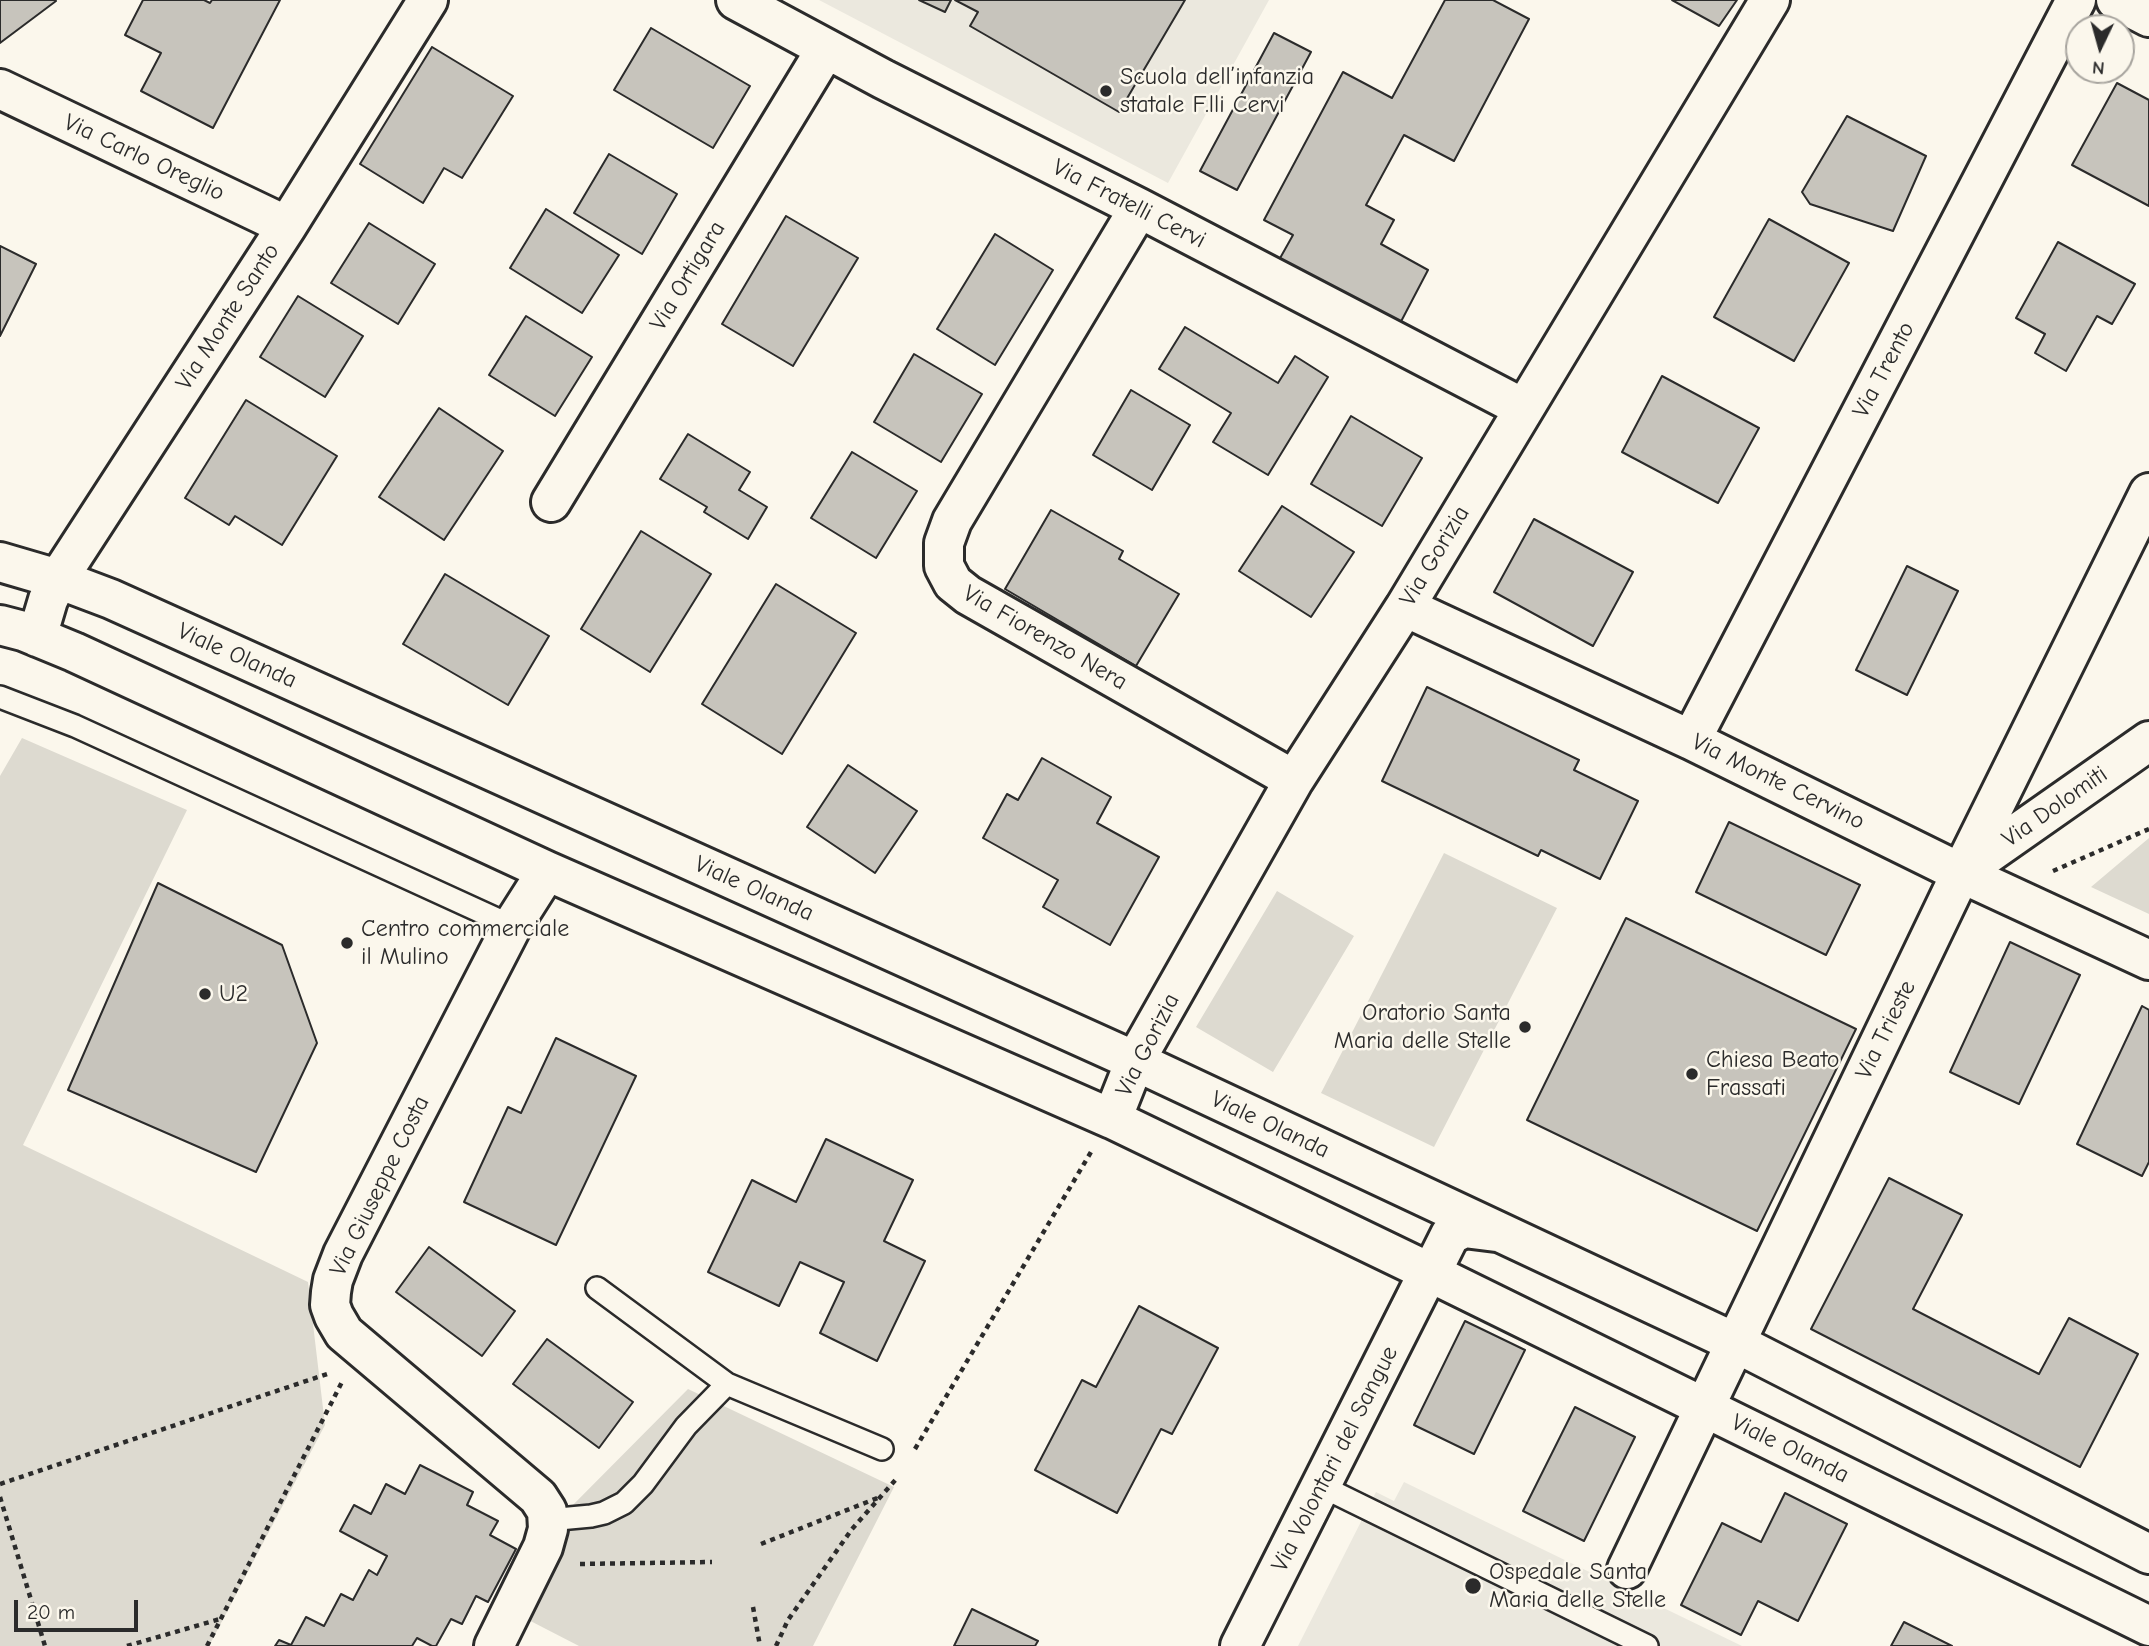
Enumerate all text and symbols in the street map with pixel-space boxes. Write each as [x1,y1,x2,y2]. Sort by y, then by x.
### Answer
north arrow [2065,14,2135,84]
text: N [2091,56,2105,79]
place label: Scuola dell’infanzia statale F.lli Cervi [1120,63,1314,119]
marker: Scuola dell’infanzia statale F.lli Cervi [1098,83,1114,99]
street label: Via Carlo Oreglio [59,108,229,208]
street label: Via Fratelli Cervi [1048,153,1210,255]
street label: Via Ortigara [644,216,732,336]
street label: Via Monte Santo [170,238,286,396]
street label: Via Trento [1847,317,1921,423]
street label: Via Gorizia [1394,501,1476,611]
street label: Via Fiorenzo Nera [958,579,1132,697]
street label: Viale Olanda [173,617,301,695]
street label: Via Monte Cervino [1687,728,1869,836]
street label: Via Dolomiti [1997,760,2113,854]
street label: Viale Olanda [690,850,818,928]
place label: Centro commerciale il Mulino [361,915,569,971]
marker: Centro commerciale il Mulino [339,935,355,951]
street label: Via Trieste [1850,976,1922,1084]
place label: U2 [219,980,248,1008]
marker: U2 [197,986,213,1002]
street label: Via Gorizia [1110,989,1186,1101]
place label: Oratorio Santa Maria delle Stelle [1334,999,1511,1055]
marker: Oratorio Santa Maria delle Stelle [1517,1019,1533,1035]
place label: Chiesa Beato Frassati [1706,1046,1840,1102]
marker: Chiesa Beato Frassati [1684,1066,1700,1082]
street label: Viale Olanda [1206,1085,1334,1165]
street label: Via Giuseppe Costa [324,1091,436,1281]
street label: Via Volontari del Sangue [1266,1341,1404,1577]
street label: Viale Olanda [1726,1408,1854,1490]
place label: Ospedale Santa Maria delle Stelle [1489,1558,1666,1614]
marker: Ospedale Santa Maria delle Stelle [1463,1576,1483,1596]
scale bar [18,1586,142,1630]
text: 20 m [27,1600,75,1624]

